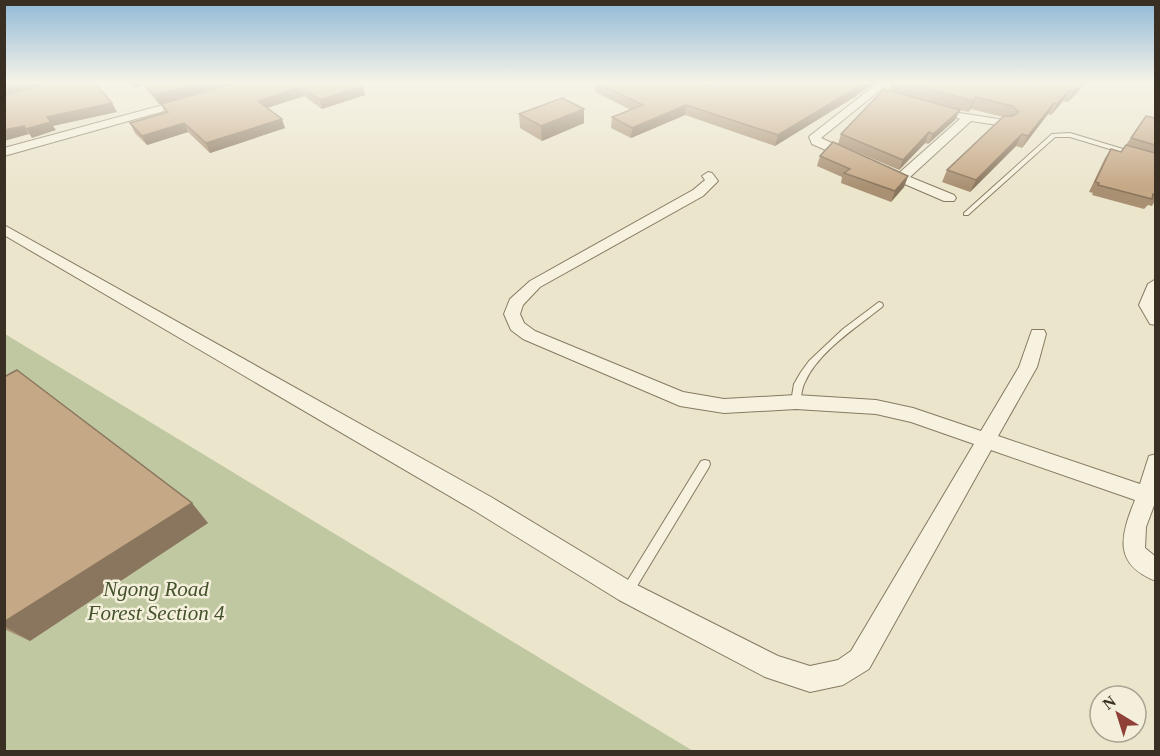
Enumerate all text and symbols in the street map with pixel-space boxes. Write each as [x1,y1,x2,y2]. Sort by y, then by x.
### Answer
park label: Ngong Road Forest Section 4 [87,577,225,625]
north arrow [1088,684,1148,744]
text: N [1099,692,1119,713]

